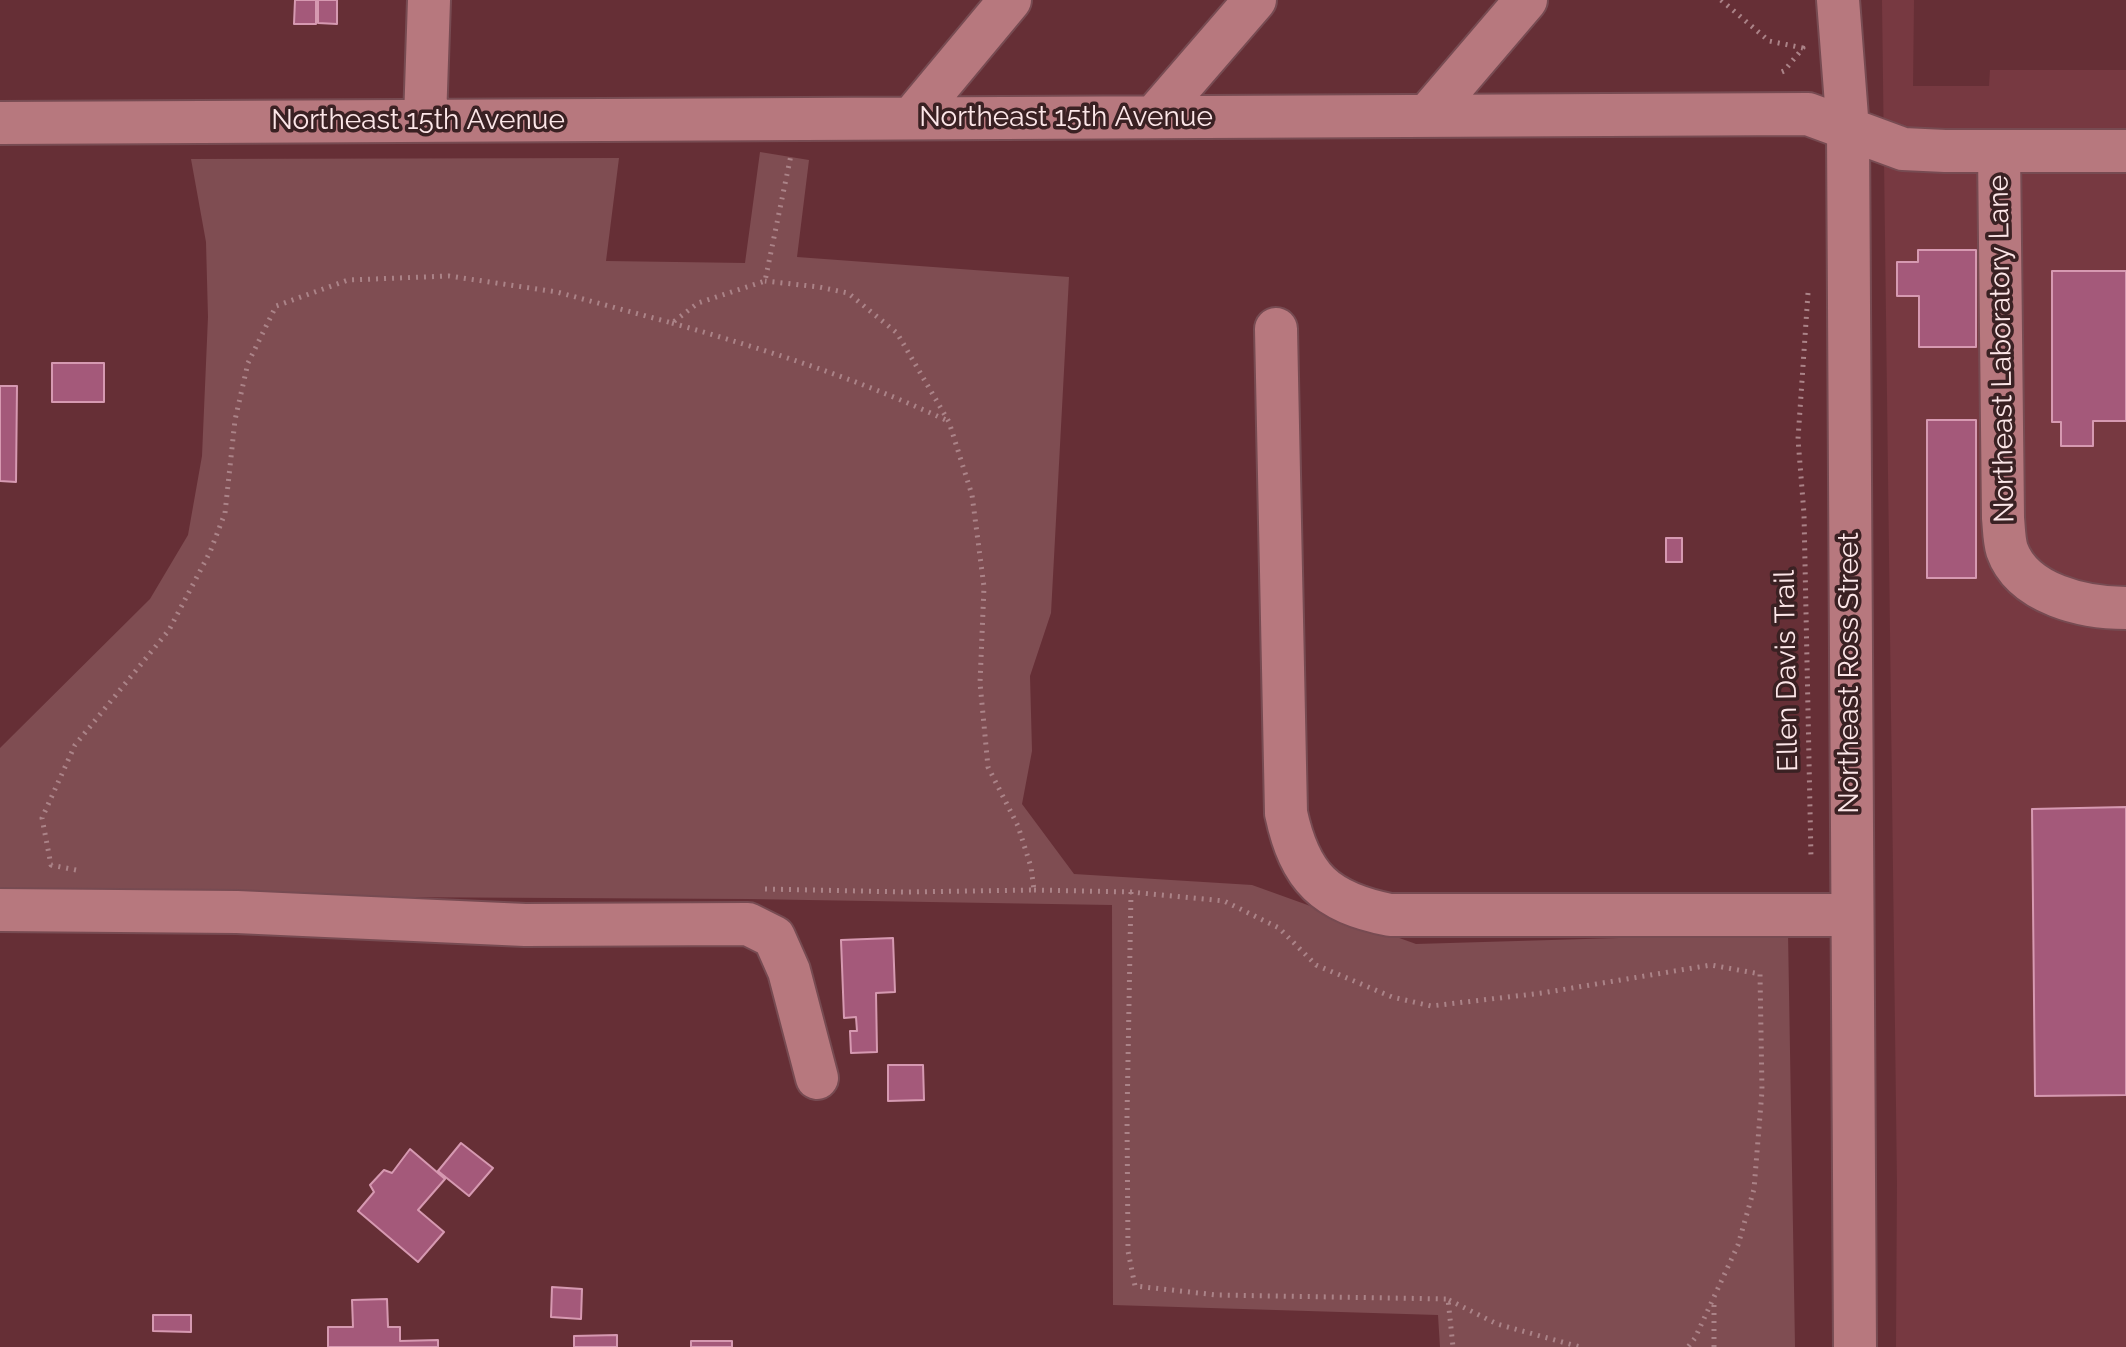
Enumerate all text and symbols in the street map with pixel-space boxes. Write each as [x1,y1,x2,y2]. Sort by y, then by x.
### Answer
street label: Northeast 15th Avenue [919,101,1213,135]
street label: Northeast 15th Avenue [271,104,565,138]
street label: Northeast Laboratory Lane [1982,175,2022,523]
street label: Northeast Ross Street [1833,532,1867,814]
street label: Ellen Davis Trail [1768,570,1806,772]

